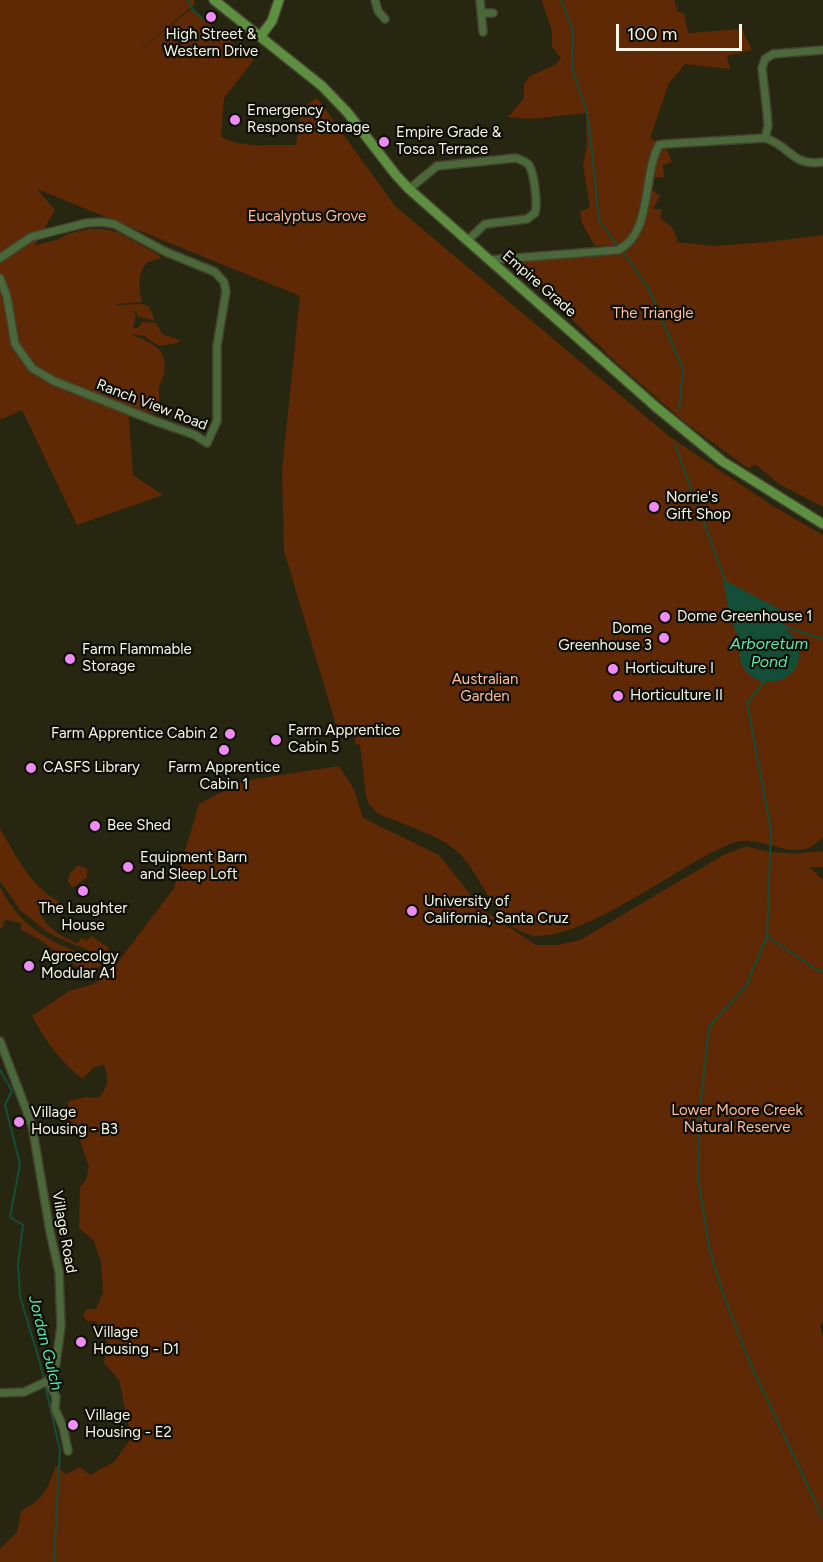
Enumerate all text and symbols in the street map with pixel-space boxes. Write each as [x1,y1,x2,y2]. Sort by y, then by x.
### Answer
marker: High Street & Western Drive [204,10,218,24]
scale bar [619,12,745,50]
text: 100 m [627,23,677,45]
place label: High Street & Western Drive [164,26,258,61]
place label: Emergency Response Storage [247,102,370,137]
marker: Emergency Response Storage [228,113,242,127]
place label: Empire Grade & Tosca Terrace [396,124,501,159]
marker: Empire Grade & Tosca Terrace [377,135,391,149]
park label: Eucalyptus Grove [248,208,366,226]
street label: Empire Grade [498,247,580,321]
park label: The Triangle [613,305,693,323]
street label: Ranch View Road [94,376,210,434]
place label: Norrie's Gift Shop [666,489,731,524]
marker: Norrie's Gift Shop [647,500,661,514]
place label: Dome Greenhouse 1 [677,608,812,626]
marker: Dome Greenhouse 1 [658,610,672,624]
place label: Dome Greenhouse 3 [558,620,652,655]
marker: Dome Greenhouse 3 [657,631,671,645]
water label: Arboretum Pond [730,634,808,672]
place label: Farm Flammable Storage [82,641,192,676]
marker: Farm Flammable Storage [63,652,77,666]
place label: Horticulture I [625,660,714,678]
marker: Horticulture I [606,662,620,676]
park label: Australian Garden [452,671,518,706]
place label: Horticulture II [630,687,723,705]
marker: Horticulture II [611,689,625,703]
place label: Farm Apprentice Cabin 5 [288,722,400,757]
place label: Farm Apprentice Cabin 2 [51,725,218,743]
marker: Farm Apprentice Cabin 2 [223,727,237,741]
marker: Farm Apprentice Cabin 5 [269,733,283,747]
marker: Farm Apprentice Cabin 1 [217,743,231,757]
place label: CASFS Library [43,759,140,777]
place label: Farm Apprentice Cabin 1 [168,759,280,794]
marker: CASFS Library [24,761,38,775]
place label: Bee Shed [107,817,171,835]
marker: Bee Shed [88,819,102,833]
place label: Equipment Barn and Sleep Loft [140,849,247,884]
marker: Equipment Barn and Sleep Loft [121,860,135,874]
marker: The Laughter House [76,884,90,898]
place label: University of California, Santa Cruz [424,893,569,928]
place label: The Laughter House [39,900,127,935]
marker: University of California, Santa Cruz [405,904,419,918]
place label: Agroecolgy Modular A1 [41,948,119,983]
marker: Agroecolgy Modular A1 [22,959,36,973]
park label: Lower Moore Creek Natural Reserve [671,1102,803,1137]
place label: Village Housing - B3 [31,1104,118,1139]
marker: Village Housing - B3 [12,1115,26,1129]
street label: Village Road [48,1189,80,1275]
water label: Jordan Gulch [24,1294,66,1392]
place label: Village Housing - D1 [93,1324,179,1359]
marker: Village Housing - D1 [74,1335,88,1349]
place label: Village Housing - E2 [85,1407,172,1442]
marker: Village Housing - E2 [66,1418,80,1432]

